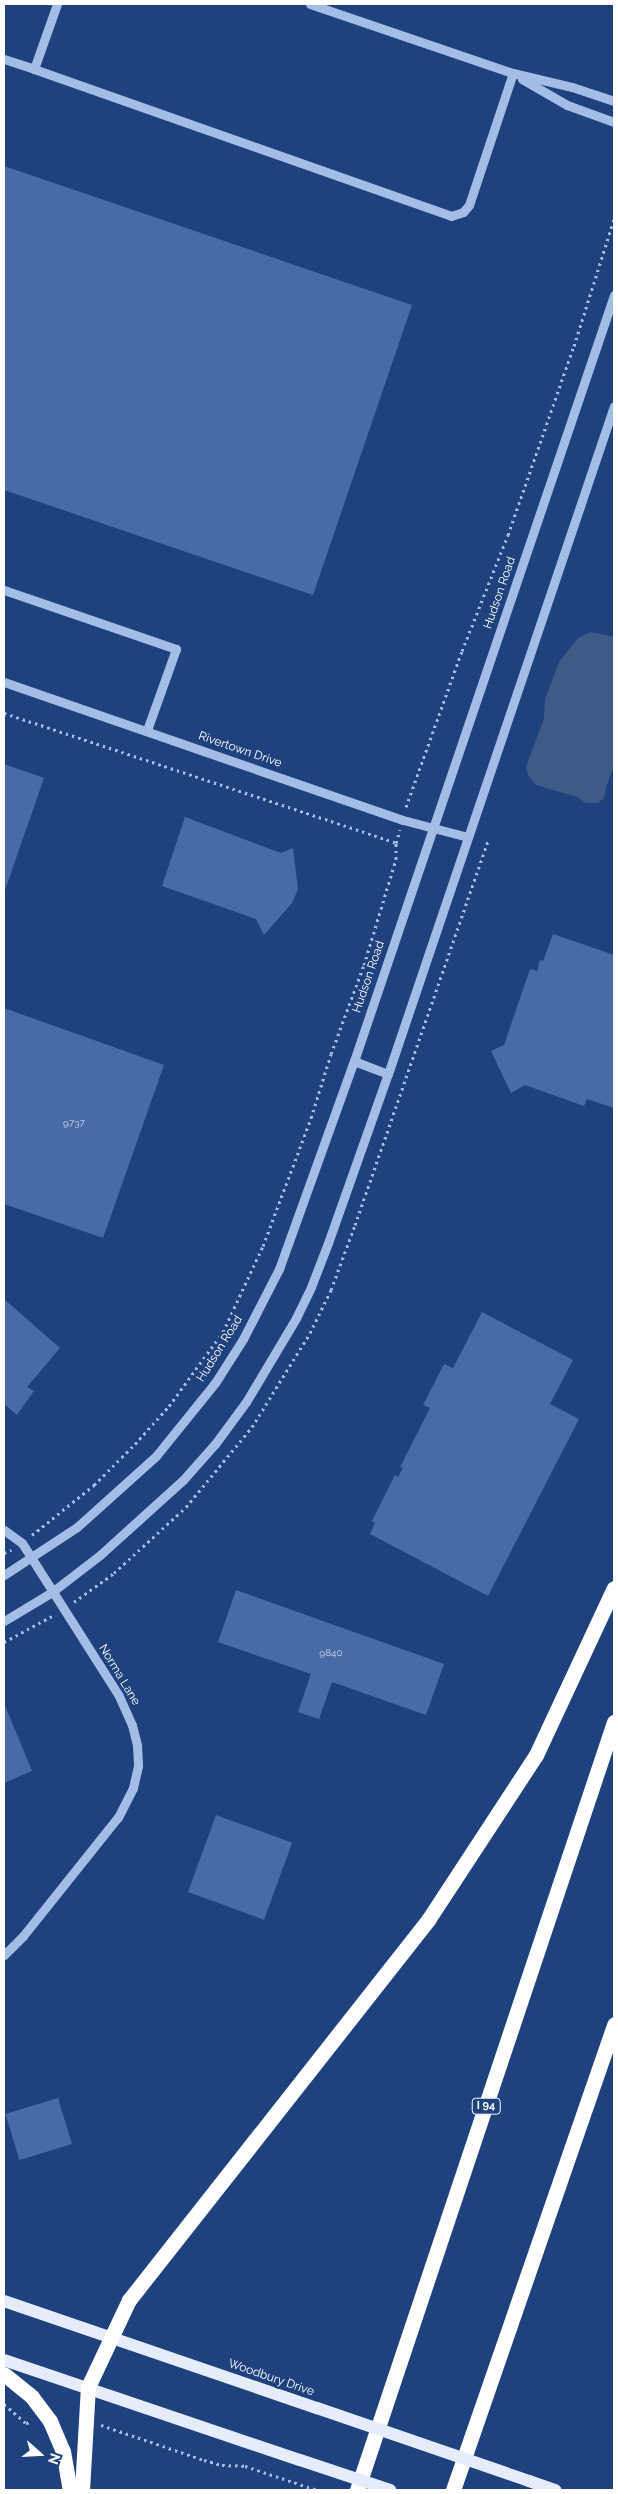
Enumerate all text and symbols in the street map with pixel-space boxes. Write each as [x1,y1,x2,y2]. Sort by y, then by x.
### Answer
street label: Hudson Road [481,555,519,631]
street label: Rivertown Drive [196,729,284,771]
street label: Hudson Road [350,939,388,1015]
house number: 9737 [63,1117,85,1129]
street label: Hudson Road [194,1313,246,1385]
street label: Norma Lane [95,1642,143,1708]
house number: 9840 [319,1647,343,1659]
road number: I 94 [471,2098,501,2114]
street label: Woodbury Drive [226,2356,316,2400]
north arrow [15,2429,65,2479]
text: N [45,2451,63,2467]

